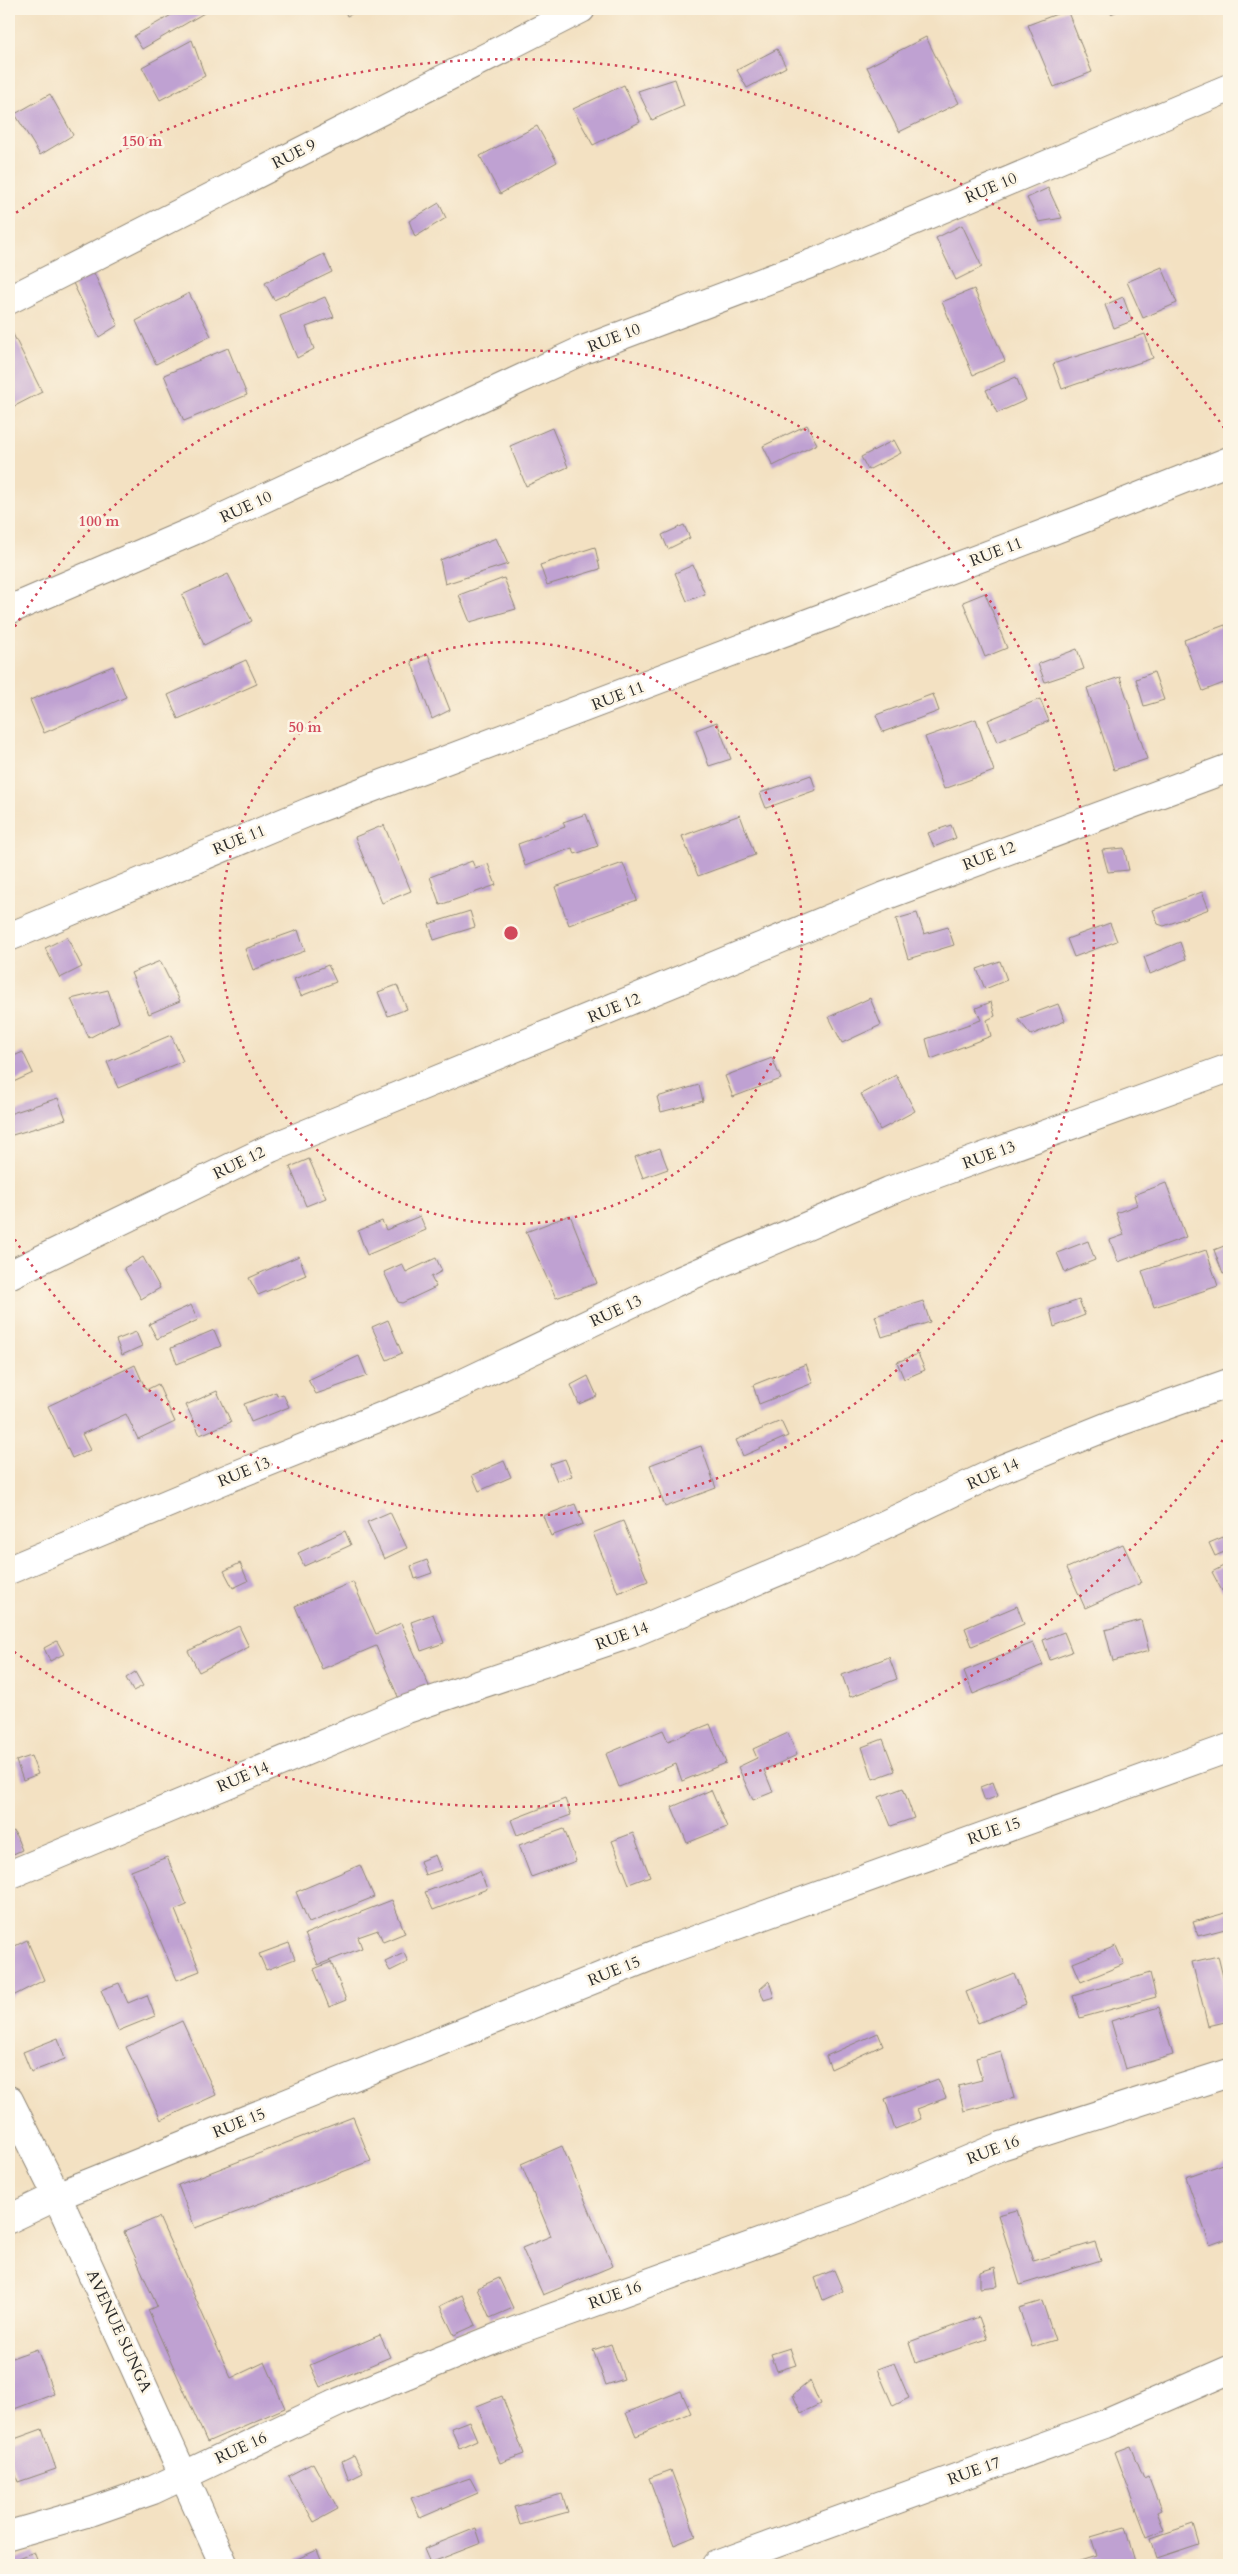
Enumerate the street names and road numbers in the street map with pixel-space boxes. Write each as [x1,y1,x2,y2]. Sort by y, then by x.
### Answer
street label: RUE 9 [268,134,320,174]
street label: RUE 10 [962,167,1020,209]
street label: RUE 10 [585,318,643,358]
street label: RUE 10 [217,485,275,529]
street label: RUE 11 [967,532,1025,572]
street label: RUE 11 [589,676,647,716]
street label: RUE 11 [210,820,268,860]
street label: RUE 12 [960,836,1018,876]
street label: RUE 12 [585,988,643,1028]
street label: RUE 13 [960,1135,1018,1175]
street label: RUE 12 [210,1141,268,1185]
street label: RUE 13 [587,1289,645,1333]
street label: RUE 13 [215,1452,273,1492]
street label: RUE 14 [964,1453,1022,1495]
street label: RUE 14 [593,1616,651,1656]
street label: RUE 14 [214,1756,272,1798]
street label: RUE 15 [965,1812,1023,1850]
street label: RUE 15 [585,1951,643,1991]
street label: RUE 15 [210,2103,268,2143]
street label: RUE 16 [964,2130,1022,2170]
street label: AVENUE SUNGA [81,2266,157,2396]
street label: RUE 16 [586,2275,644,2315]
street label: RUE 16 [212,2426,270,2470]
street label: RUE 17 [945,2451,1003,2491]

